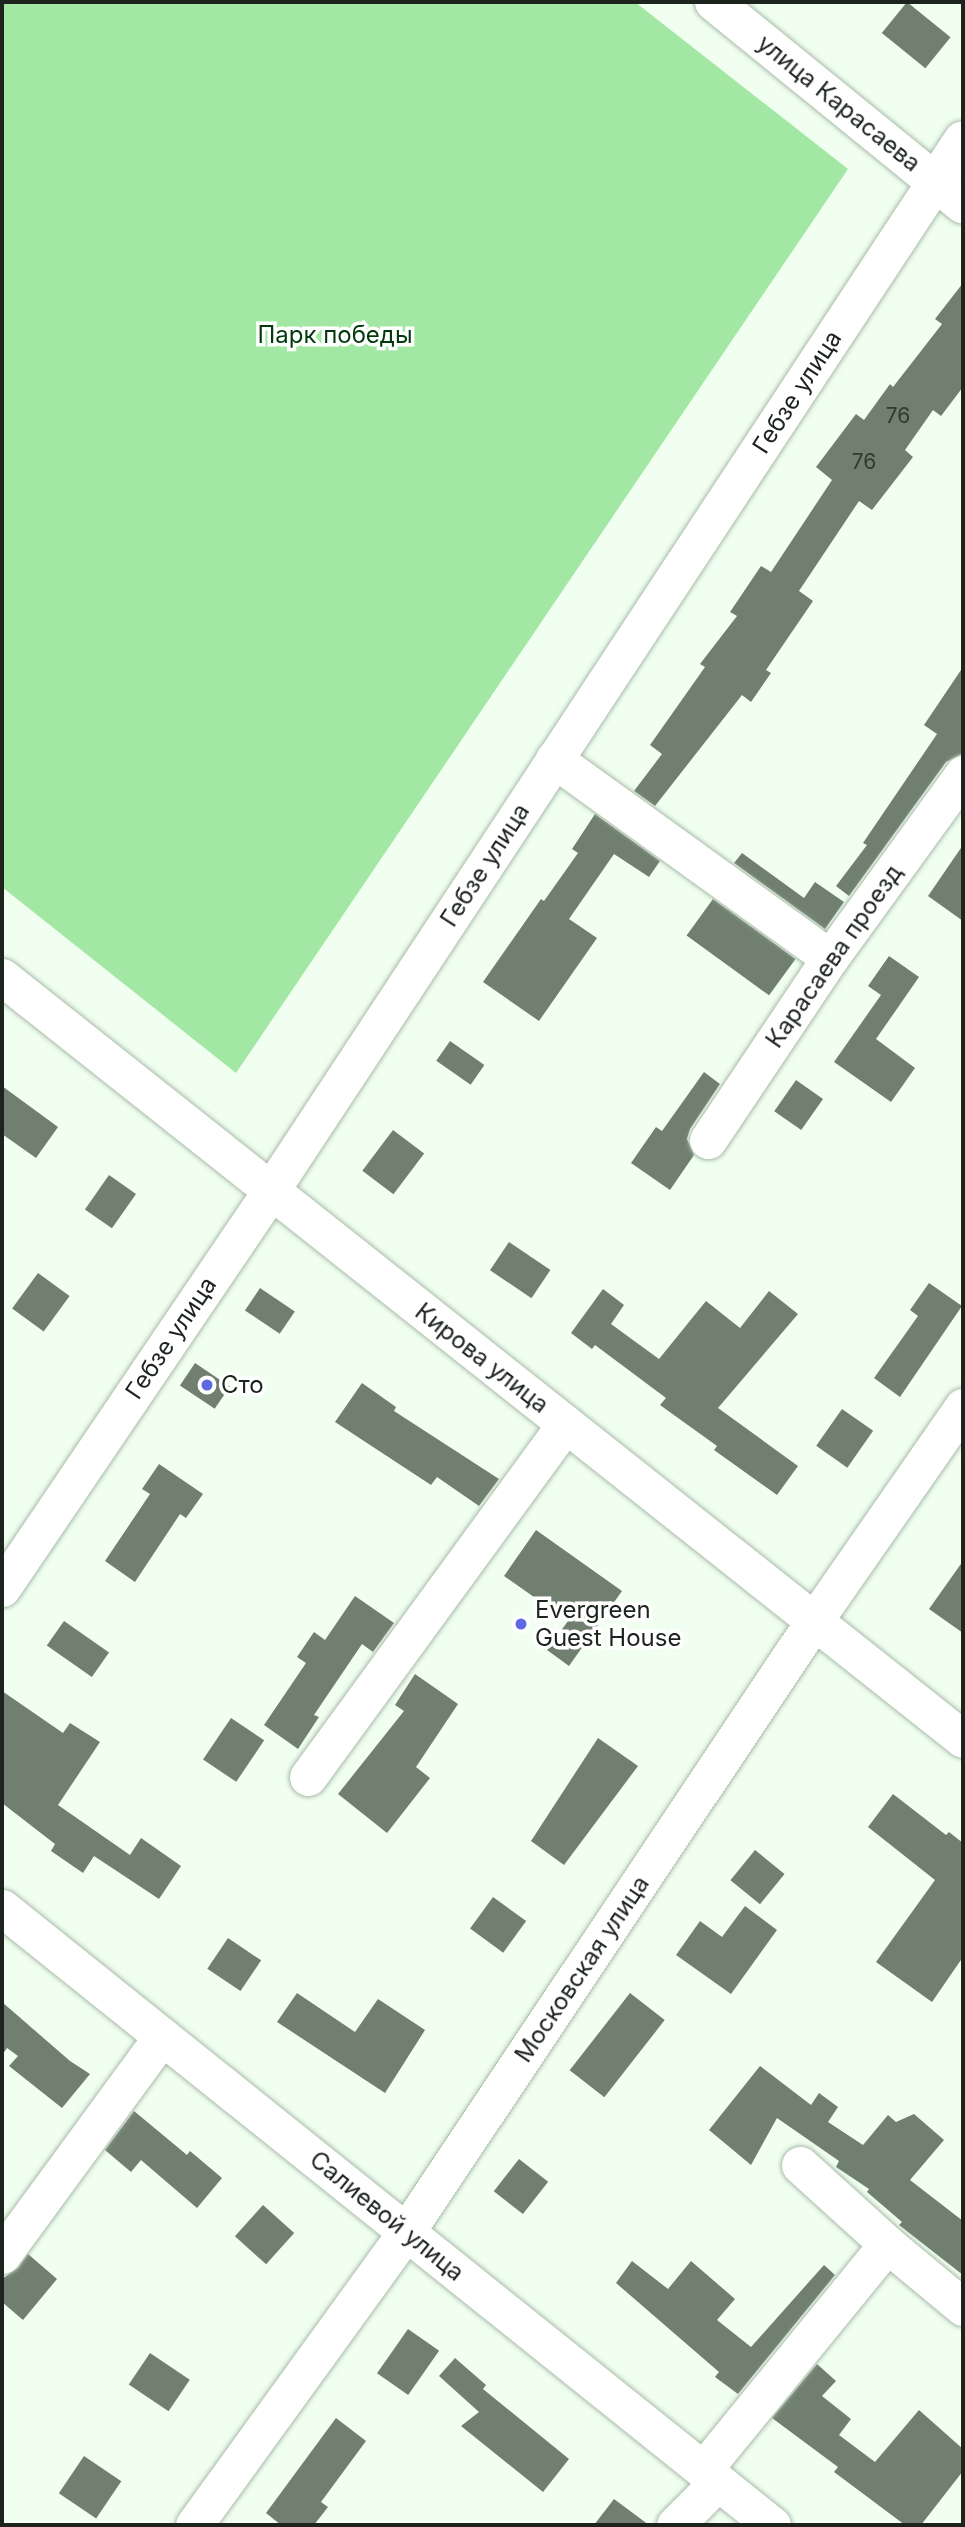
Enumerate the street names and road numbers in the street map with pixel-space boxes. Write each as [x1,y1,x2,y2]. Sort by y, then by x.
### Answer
street label: улица Карасаева [752,28,926,178]
street label: Гебзе улица [747,325,847,459]
street label: Гебзе улица [435,798,535,932]
street label: Карасаева проезд [760,859,908,1053]
street label: Гебзе улица [120,1271,222,1405]
street label: Кирова улица [410,1297,554,1419]
street label: Московская улица [509,1870,655,2068]
street label: Салиевой улица [304,2145,470,2287]

